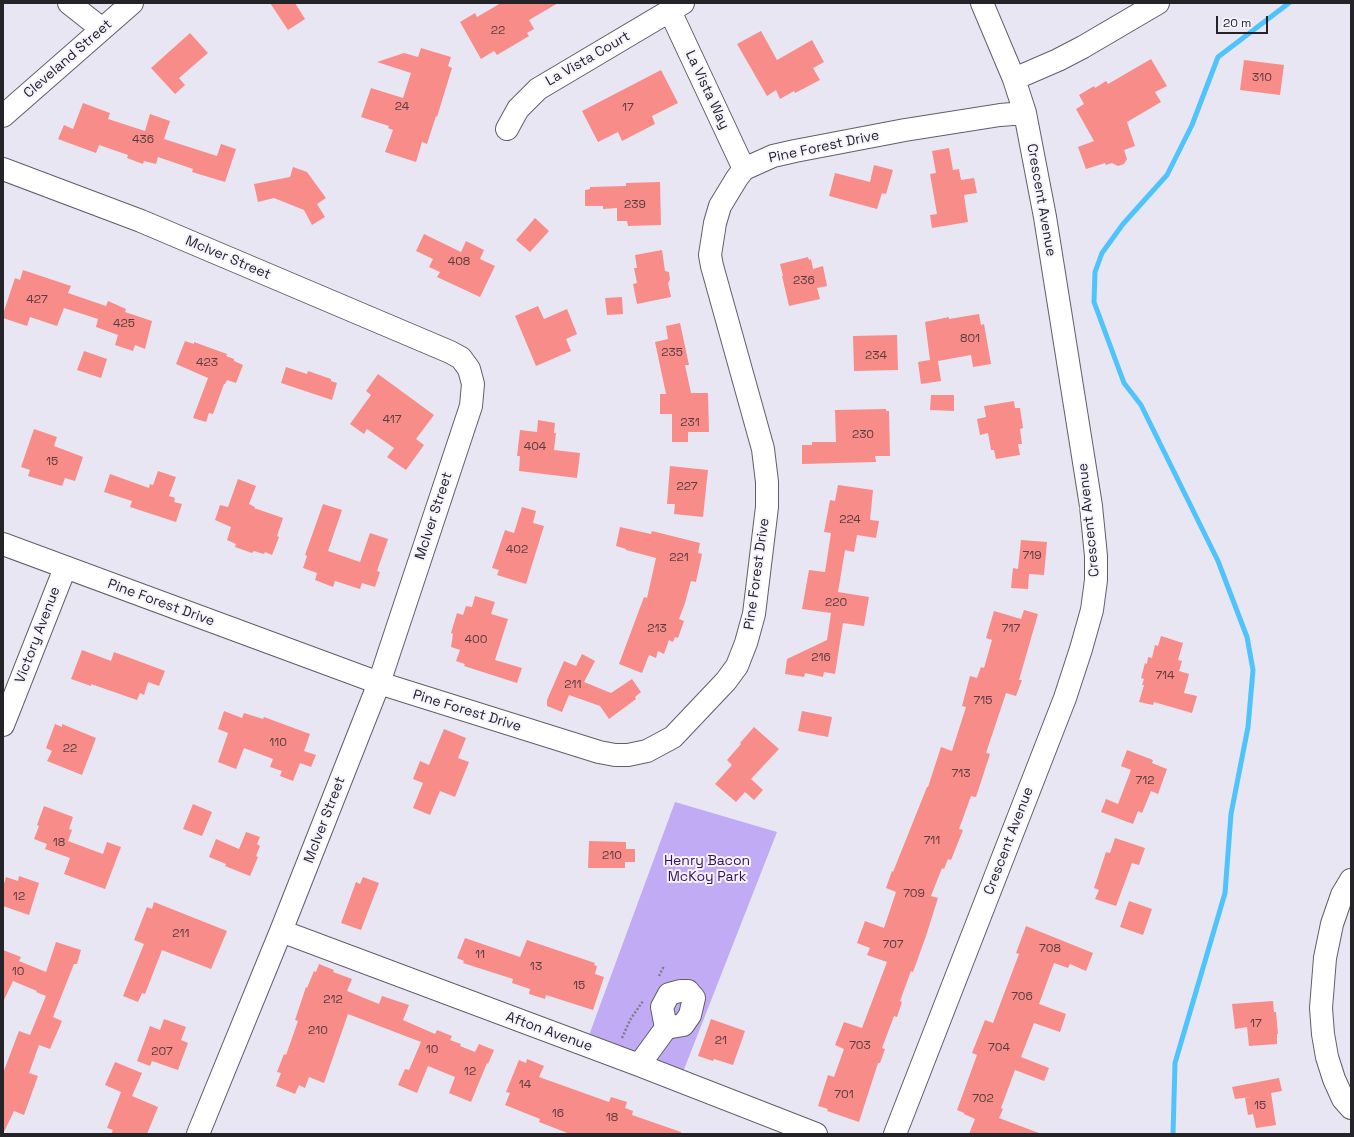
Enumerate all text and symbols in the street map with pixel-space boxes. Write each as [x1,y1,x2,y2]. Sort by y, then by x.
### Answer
scale bar [1218,8,1270,34]
text: 20 m [1223,15,1251,31]
street label: Cleveland Street [20,16,116,102]
house number: 22 [491,24,505,38]
street label: La Vista Court [543,28,633,90]
street label: La Vista Way [681,48,733,132]
house number: 310 [1252,71,1272,85]
house number: 24 [395,100,409,114]
house number: 17 [622,101,634,115]
street label: Pine Forest Drive [767,127,881,167]
house number: 436 [132,133,154,147]
street label: Crescent Avenue [1023,142,1059,258]
house number: 239 [624,198,646,212]
street label: McIver Street [183,232,273,284]
house number: 408 [448,255,470,269]
house number: 236 [793,274,815,288]
house number: 427 [26,293,48,307]
house number: 425 [113,317,135,331]
house number: 801 [960,332,980,346]
house number: 235 [661,346,683,360]
house number: 234 [865,349,887,363]
house number: 423 [196,356,218,370]
house number: 417 [383,413,401,427]
house number: 231 [680,416,700,430]
house number: 230 [852,428,874,442]
house number: 404 [524,440,546,454]
house number: 15 [46,455,58,469]
street label: Crescent Avenue [1075,462,1103,578]
street label: McIver Street [412,470,456,562]
house number: 227 [676,480,698,494]
house number: 224 [839,513,861,527]
street label: Pine Forest Drive [741,517,773,631]
house number: 402 [506,543,528,557]
house number: 719 [1022,549,1042,563]
house number: 221 [669,551,689,565]
street label: Pine Forest Drive [105,576,217,630]
street label: Victory Avenue [12,584,64,686]
house number: 220 [825,596,847,610]
house number: 213 [647,622,667,636]
house number: 717 [1002,622,1020,636]
house number: 400 [465,633,487,647]
house number: 216 [811,651,831,665]
house number: 714 [1155,669,1175,683]
house number: 211 [564,678,582,692]
street label: Pine Forest Drive [411,687,523,735]
house number: 715 [974,694,992,708]
house number: 110 [269,736,287,750]
house number: 22 [63,742,77,756]
house number: 713 [952,767,970,781]
street label: McIver Street [301,774,349,866]
house number: 712 [1136,774,1154,788]
street label: Crescent Avenue [981,785,1037,897]
house number: 711 [924,834,940,848]
house number: 18 [53,836,65,850]
house number: 210 [602,849,622,863]
park label: Henry Bacon McKoy Park [664,853,750,886]
house number: 709 [903,887,925,901]
house number: 12 [13,890,25,904]
house number: 211 [172,927,190,941]
house number: 707 [883,938,903,952]
house number: 708 [1039,942,1061,956]
house number: 11 [475,948,485,962]
house number: 13 [530,960,542,974]
house number: 10 [12,965,24,979]
house number: 15 [573,979,585,993]
house number: 706 [1011,990,1033,1004]
house number: 212 [323,993,343,1007]
street label: Afton Avenue [503,1009,595,1055]
house number: 17 [1250,1017,1262,1031]
house number: 210 [308,1024,328,1038]
house number: 21 [715,1034,727,1048]
house number: 703 [849,1039,871,1053]
house number: 704 [988,1041,1010,1055]
house number: 10 [426,1043,438,1057]
house number: 207 [151,1045,173,1059]
house number: 12 [464,1065,476,1079]
house number: 14 [519,1078,531,1092]
house number: 701 [834,1088,854,1102]
house number: 702 [972,1092,994,1106]
house number: 15 [1254,1099,1266,1113]
house number: 16 [552,1107,564,1121]
house number: 18 [606,1111,618,1125]

